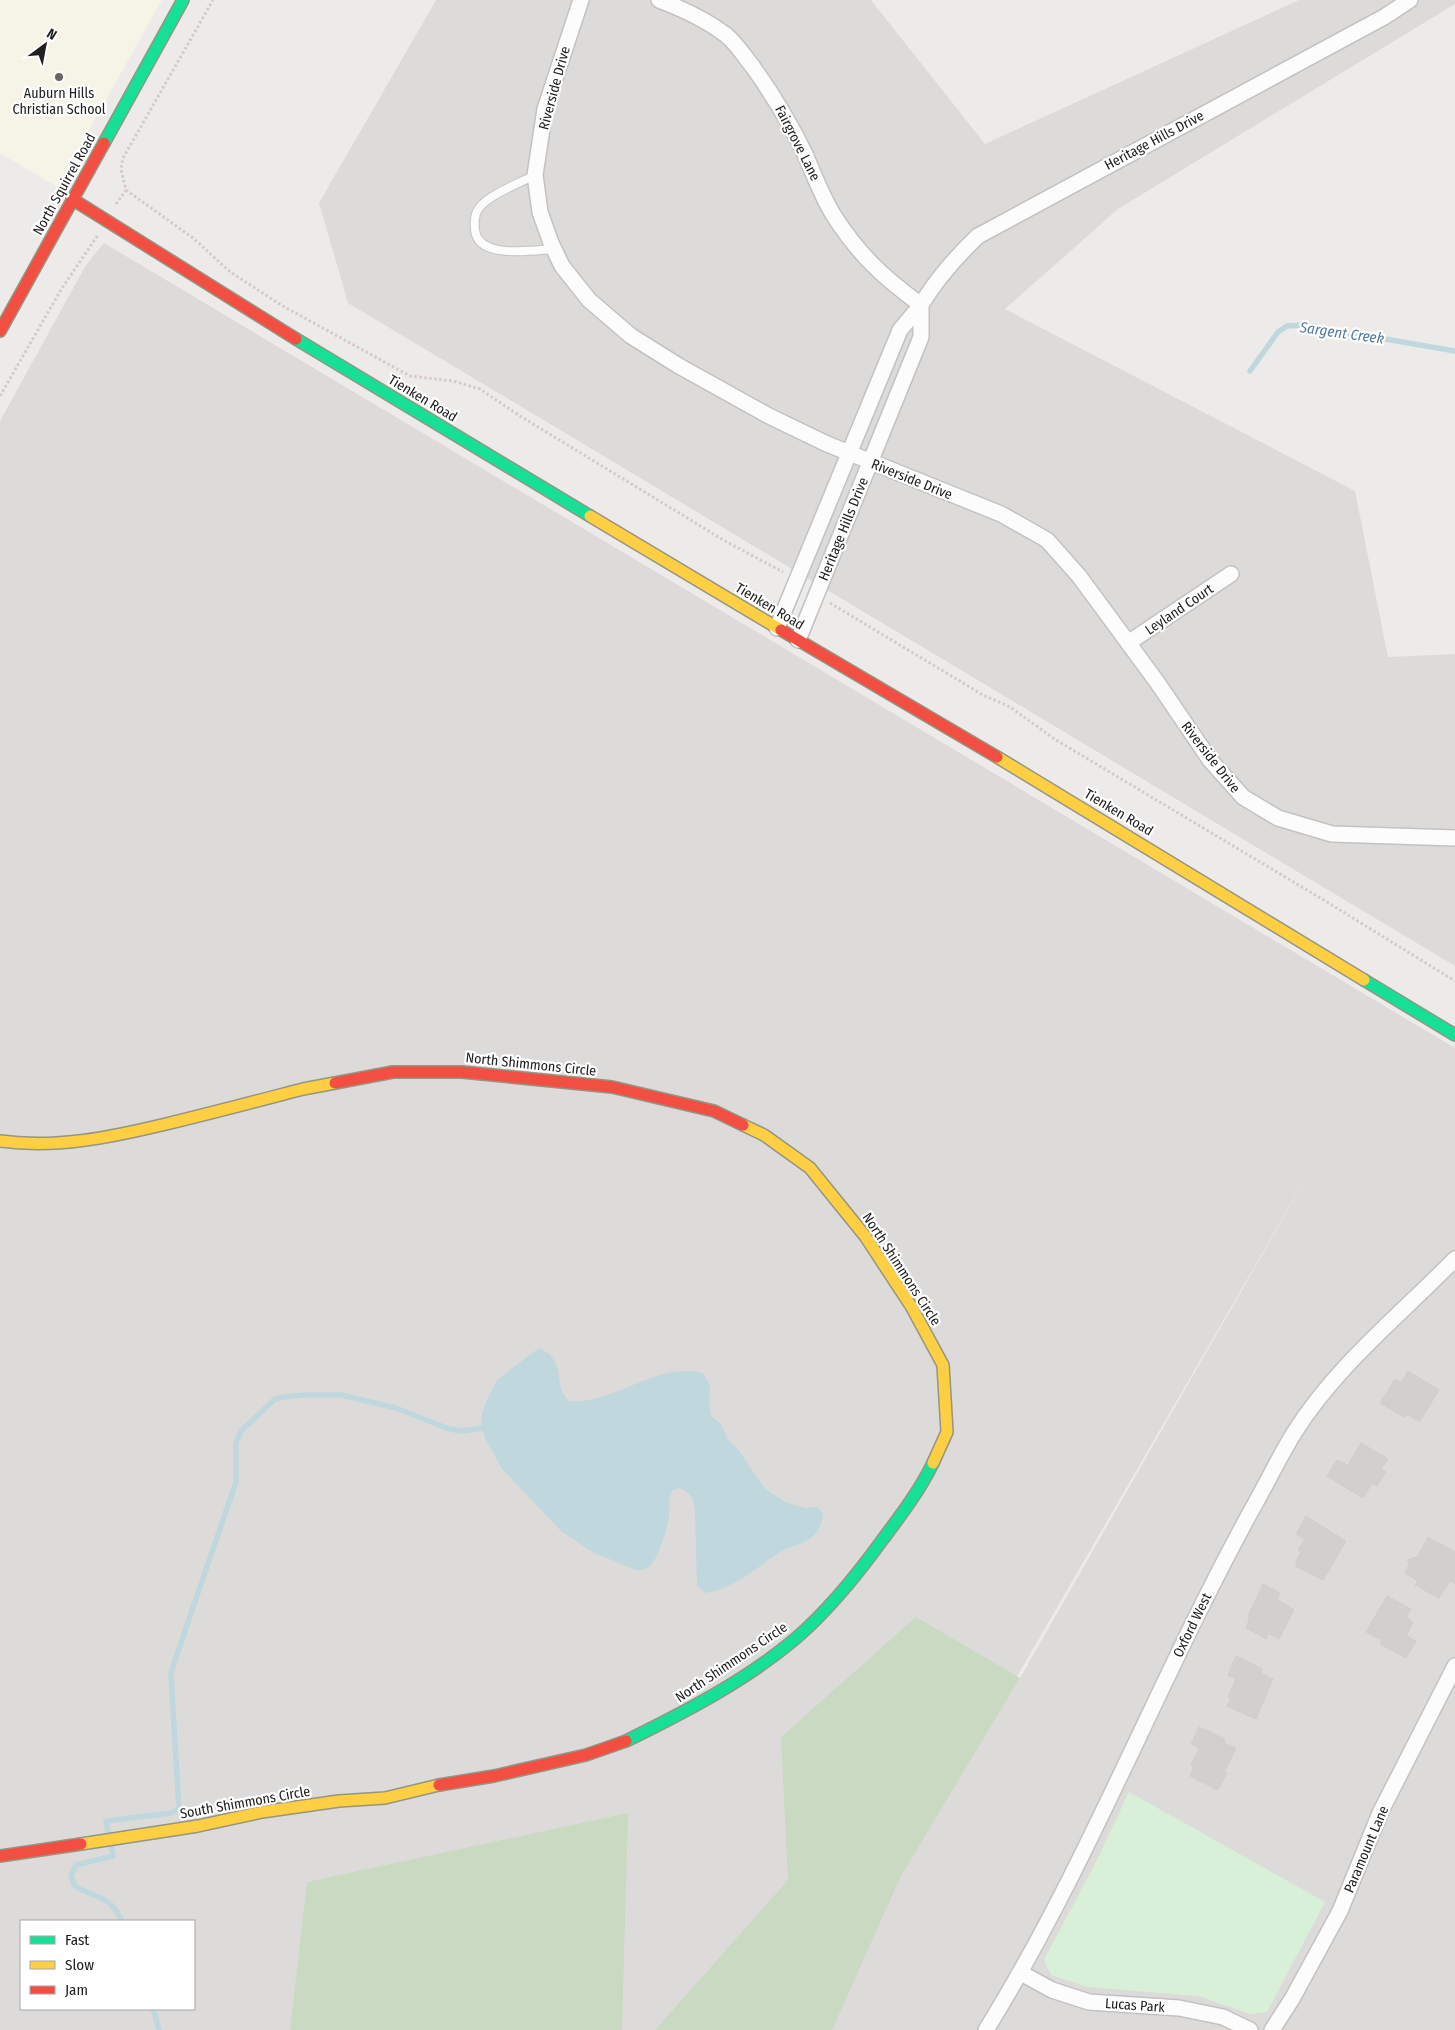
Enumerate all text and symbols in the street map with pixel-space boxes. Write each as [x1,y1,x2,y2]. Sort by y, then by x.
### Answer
north arrow [20,20,70,70]
text: N [44,25,60,44]
street label: Riverside Drive [535,44,574,132]
marker: Auburn Hills Christian School [53,71,65,83]
place label: Auburn Hills Christian School [12,85,106,118]
street label: Fairgrove Lane [771,103,824,184]
street label: Heritage Hills Drive [1102,107,1207,174]
street label: North Squirrel Road [29,130,99,238]
water label: Sargent Creek [1298,318,1386,348]
street label: Tienken Road [385,371,460,426]
street label: Riverside Drive [869,456,955,503]
street label: Heritage Hills Drive [815,475,872,583]
street label: Tienken Road [732,579,807,634]
street label: Leyland Court [1142,580,1217,638]
street label: Riverside Drive [1177,718,1244,796]
street label: Tienken Road [1081,785,1156,840]
street label: North Shimmons Circle [465,1049,597,1080]
street label: North Shimmons Circle [859,1210,944,1329]
street label: Oxford West [1170,1590,1215,1660]
street label: North Shimmons Circle [672,1619,790,1706]
street label: South Shimmons Circle [179,1783,312,1822]
street label: Paramount Lane [1341,1803,1392,1895]
legend [20,1920,195,2010]
text: Fast [65,1931,89,1949]
text: Slow [65,1956,94,1974]
text: Jam [65,1981,88,1999]
street label: Lucas Park [1104,1995,1166,2016]

